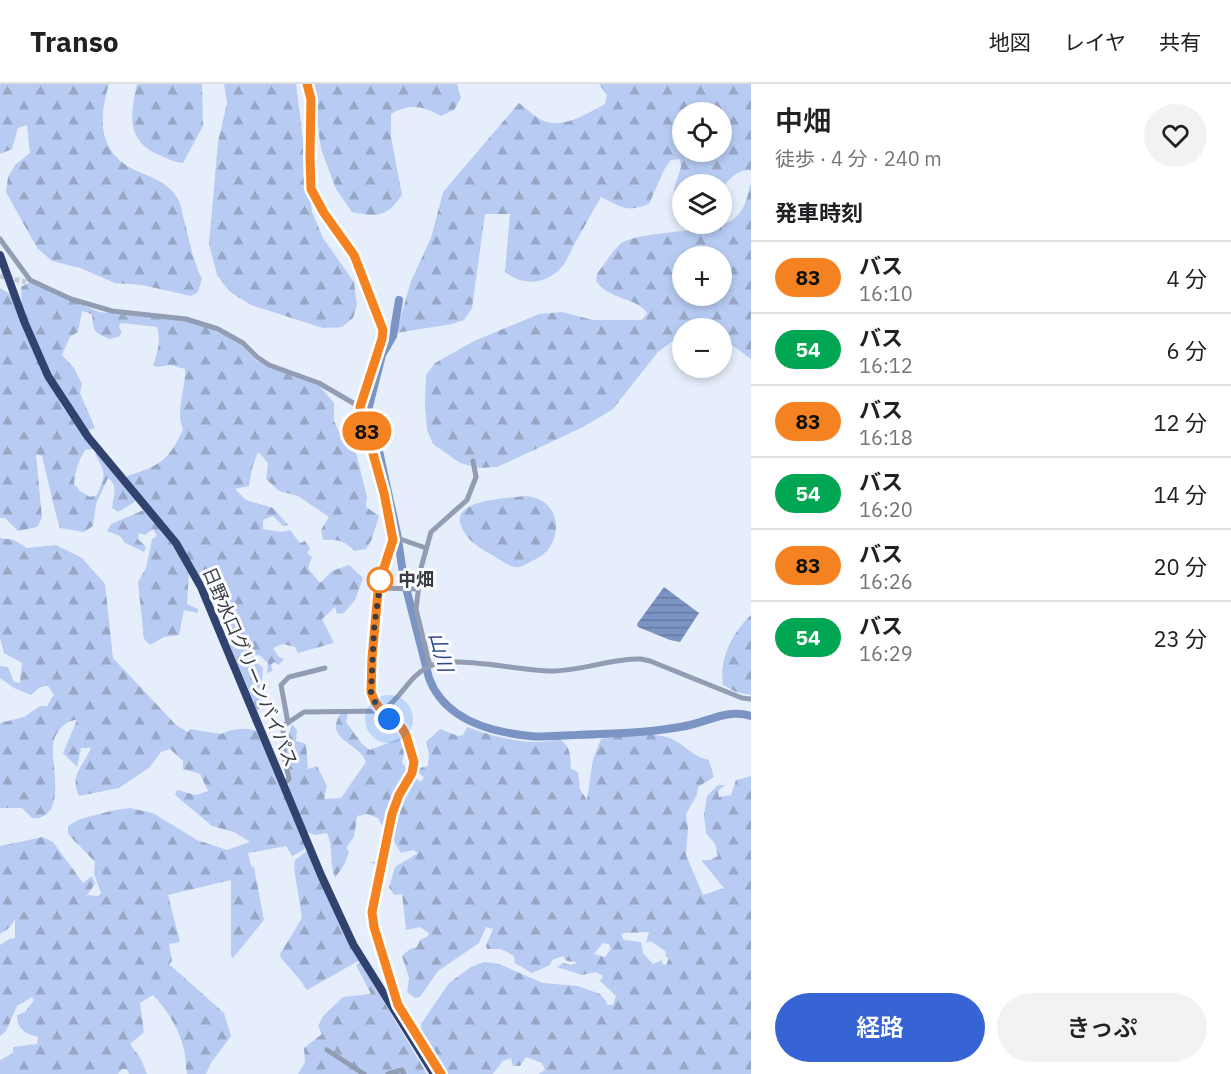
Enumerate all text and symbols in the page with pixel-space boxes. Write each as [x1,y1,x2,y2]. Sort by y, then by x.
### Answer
text: Transo [30,23,119,60]
text: 地図 [989,28,1031,56]
text: レイヤ [1064,28,1126,56]
text: 共有 [1159,28,1201,56]
map controls [672,102,732,378]
button: locate [672,102,732,162]
text: 中畑 [775,102,831,139]
button: heart [1144,104,1207,167]
text: 徒歩 · 4 分 · 240 m [775,145,942,172]
button: layers [672,174,732,234]
text: 発車時刻 [775,198,863,227]
button: + [672,246,732,306]
text: バス [859,251,903,280]
text: 83 [795,263,821,291]
text: 4 分 [1167,264,1207,293]
text: 16:10 [859,280,913,307]
button: − [672,318,732,378]
text: バス [859,323,903,352]
text: 54 [795,335,821,363]
text: 6 分 [1167,336,1207,365]
text: 16:12 [859,352,913,379]
text: バス [859,395,903,424]
text: 83 [795,407,821,435]
text: 12 分 [1153,408,1207,437]
line badge: 83 [340,412,394,450]
text: 83 [354,417,380,445]
text: 16:18 [859,424,913,451]
text: バス [859,467,903,496]
text: 54 [795,479,821,507]
text: 14 分 [1153,480,1207,509]
text: 16:20 [859,496,913,523]
text: バス [859,539,903,568]
text: 83 [795,551,821,579]
text: 20 分 [1153,552,1207,581]
street label: 日野水口グリーンバイパス [198,563,303,770]
marker: 中畑 [367,567,393,593]
place label: 中畑 [398,568,434,591]
text: 16:26 [859,568,913,595]
text: バス [859,611,903,640]
text: 54 [795,623,821,651]
text: 23 分 [1153,624,1207,653]
water label: 山川 [423,629,460,677]
text: 16:29 [859,640,913,667]
your location [374,704,404,734]
button: 経路 [775,993,985,1062]
button: きっぷ [997,993,1207,1062]

